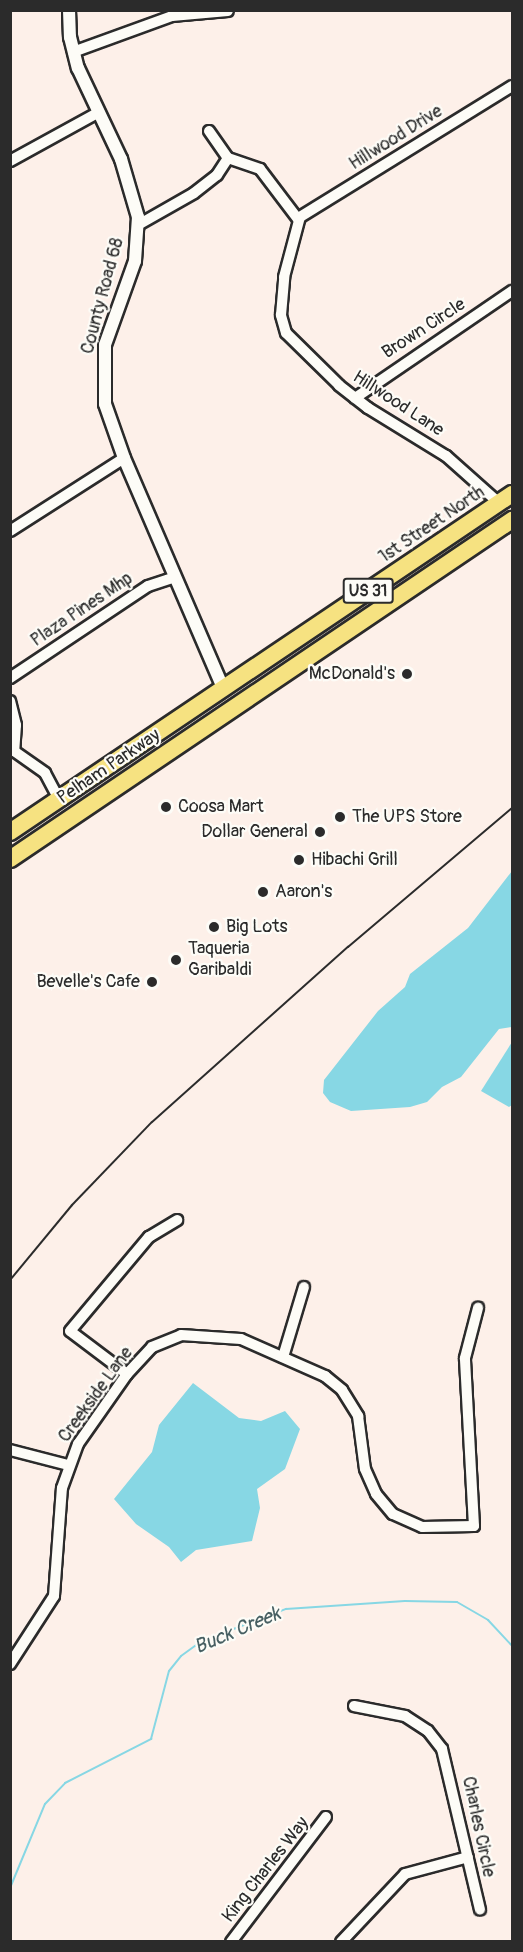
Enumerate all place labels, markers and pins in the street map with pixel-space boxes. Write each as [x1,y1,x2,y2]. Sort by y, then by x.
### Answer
place label: McDonald's [309,663,395,685]
marker: McDonald's [400,667,414,681]
place label: Coosa Mart [178,796,264,818]
marker: Coosa Mart [159,800,173,814]
place label: The UPS Store [352,806,462,828]
marker: The UPS Store [333,810,347,824]
place label: Dollar General [201,821,308,843]
marker: Dollar General [313,825,327,839]
place label: Hibachi Grill [311,849,398,871]
marker: Hibachi Grill [292,853,306,867]
place label: Aaron's [275,881,332,903]
marker: Aaron's [256,885,270,899]
place label: Big Lots [226,916,287,938]
marker: Big Lots [207,920,221,934]
place label: Taqueria Garibaldi [188,939,251,982]
marker: Taqueria Garibaldi [169,953,183,967]
place label: Bevelle's Cafe [36,971,140,993]
marker: Bevelle's Cafe [145,975,159,989]

